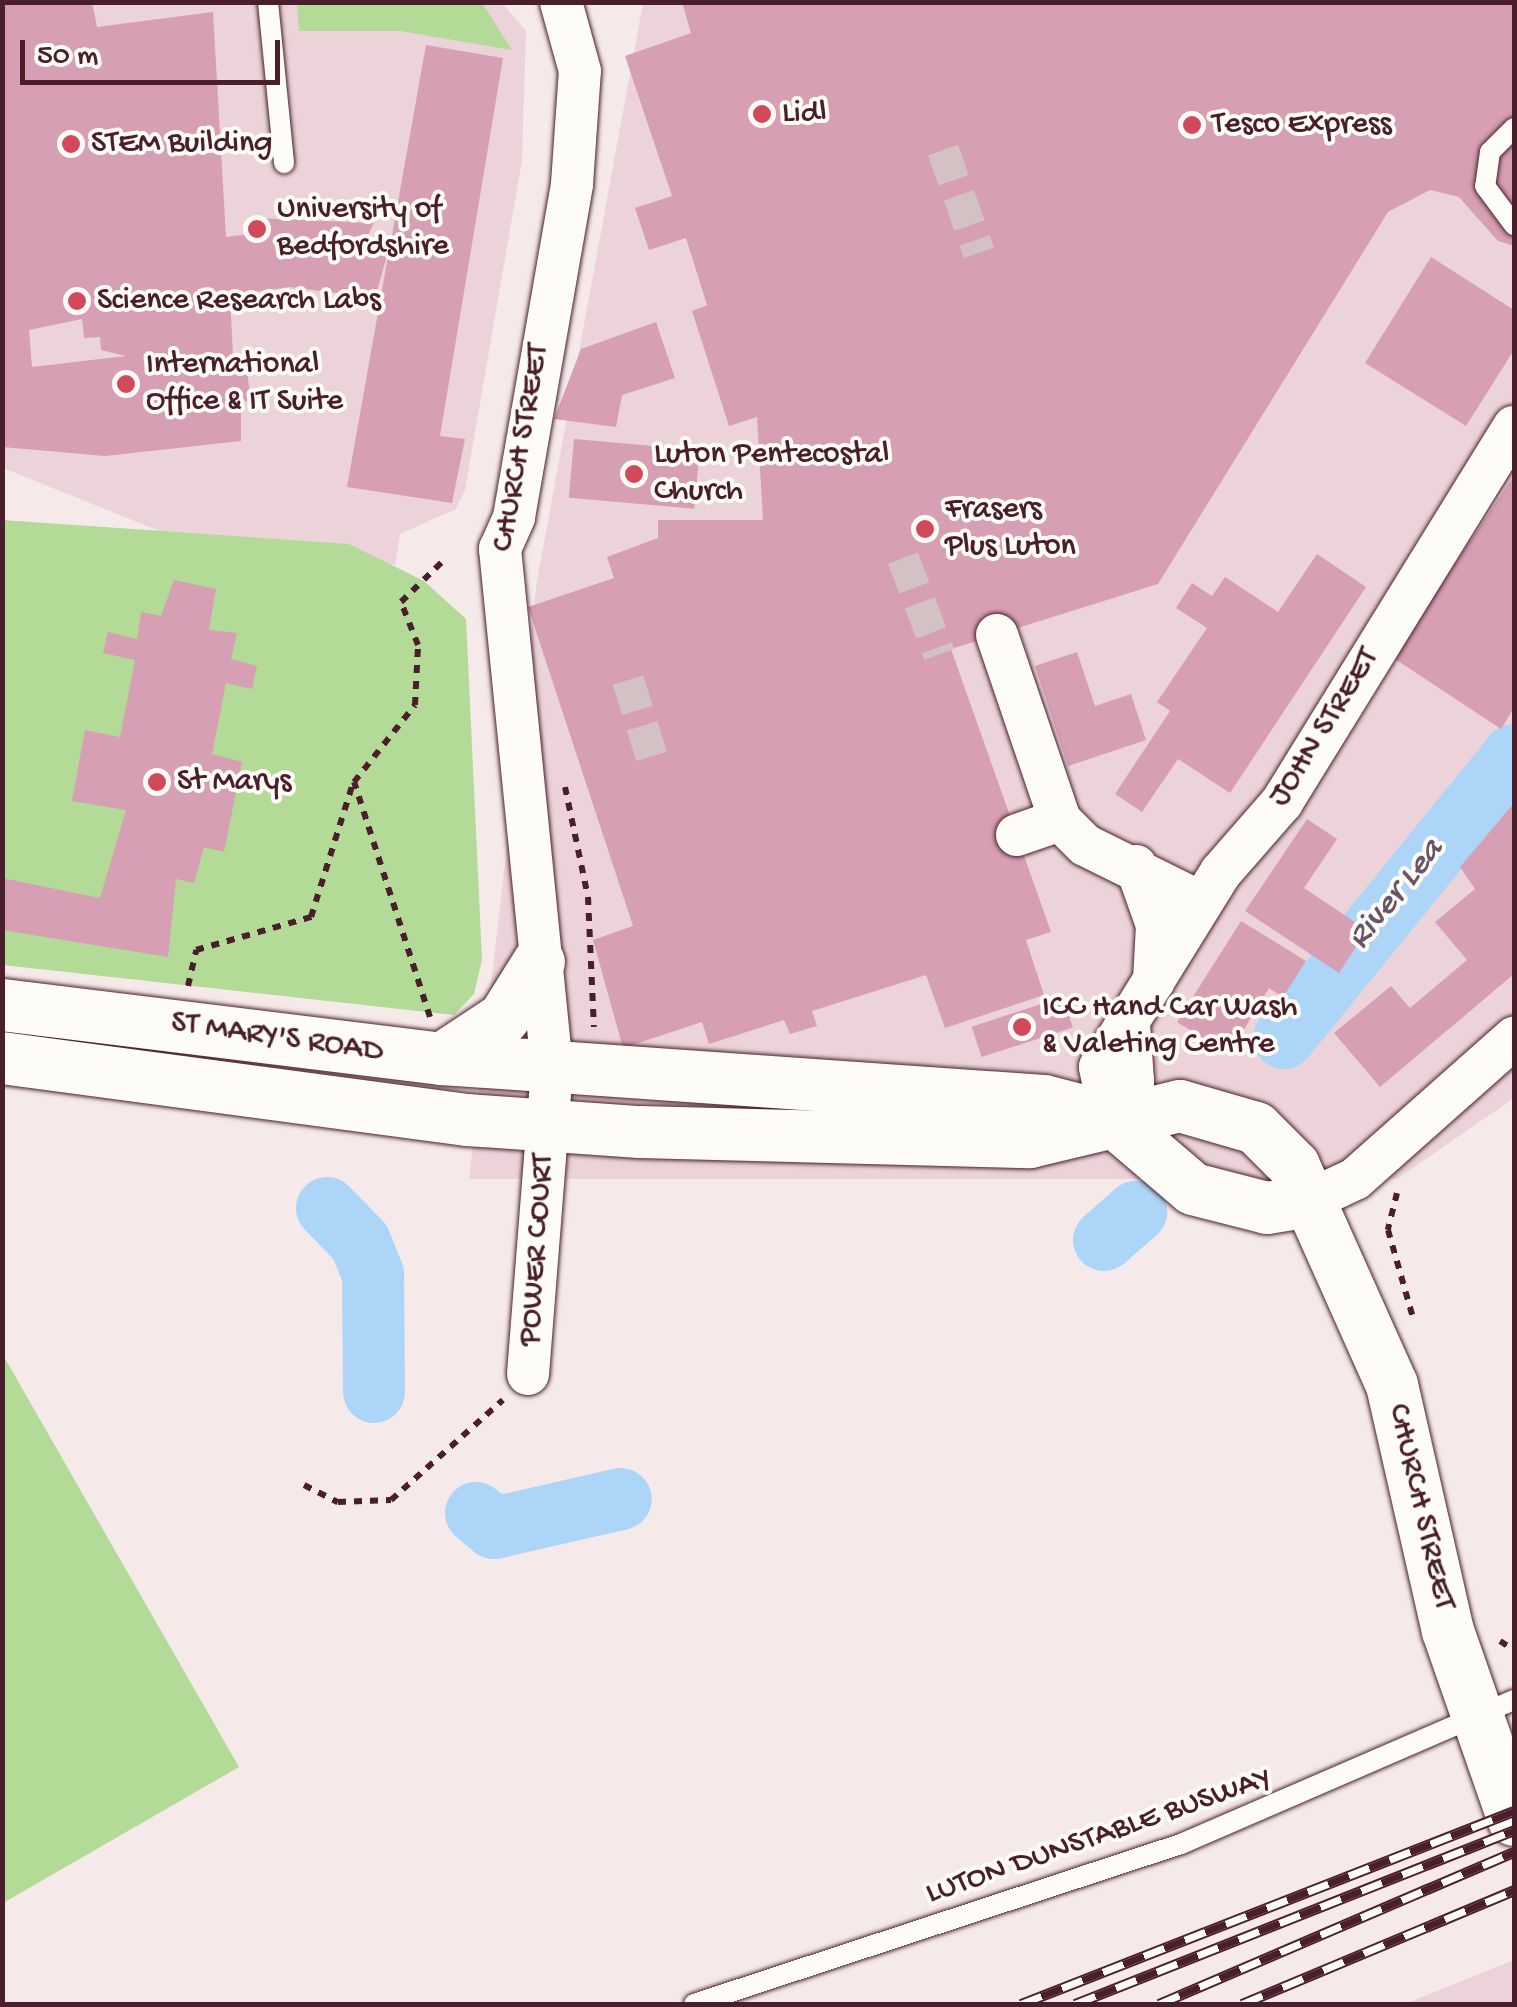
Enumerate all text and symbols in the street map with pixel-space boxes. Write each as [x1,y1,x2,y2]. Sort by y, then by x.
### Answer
scale bar [25,20,285,82]
text: 50 m [37,40,98,75]
place label: Lidl [782,95,826,133]
marker: Lidl [751,103,773,125]
place label: Tesco Express [1212,106,1392,144]
marker: Tesco Express [1181,114,1203,136]
place label: STEM Building [91,125,272,163]
marker: STEM Building [60,133,82,155]
place label: University of Bedfordshire [277,192,449,267]
marker: University of Bedfordshire [246,218,268,240]
place label: Science Research Labs [97,282,381,320]
marker: Science Research Labs [66,290,88,312]
street label: CHURCH STREET [485,341,559,555]
place label: International Office & IT Suite [146,347,343,422]
marker: International Office & IT Suite [115,373,137,395]
place label: Luton Pentecostal Church [654,437,889,512]
marker: Luton Pentecostal Church [623,463,645,485]
place label: Frasers Plus Luton [945,492,1076,567]
marker: Frasers Plus Luton [914,518,936,540]
street label: JOHN STREET [1261,642,1389,814]
place label: St Marys [177,763,291,801]
marker: St Marys [146,771,168,793]
water label: River Lea [1340,831,1454,959]
place label: ICC Hand Car Wash & Valeting Centre [1042,990,1297,1065]
street label: ST MARY'S ROAD [169,1004,385,1072]
marker: ICC Hand Car Wash & Valeting Centre [1011,1016,1033,1038]
street label: POWER COURT [512,1153,564,1347]
street label: CHURCH STREET [1378,1400,1462,1614]
street label: LUTON DUNSTABLE BUSWAY [921,1760,1277,1914]

